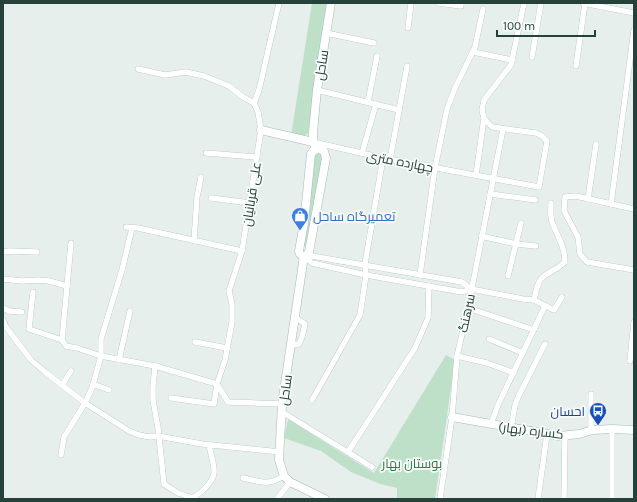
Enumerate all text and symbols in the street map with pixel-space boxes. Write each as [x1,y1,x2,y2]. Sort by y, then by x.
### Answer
scale bar [497,12,595,38]
text: 100 m [503,19,535,33]
street label: ساحل [312,49,331,82]
street label: چهارده متری [365,148,435,177]
street label: علی قربانیان [239,161,264,227]
shop icon: تعمیرگاه ساحل [290,206,310,231]
place label: تعمیرگاه ساحل [313,209,396,224]
street label: سرهنگ [455,292,478,334]
street label: ساحل [276,374,295,406]
bus stop icon: احسان [588,401,608,426]
place label: احسان [551,404,585,419]
street label: کساره (بهار) [497,419,565,442]
park label: بوستان بهار [381,456,442,471]

